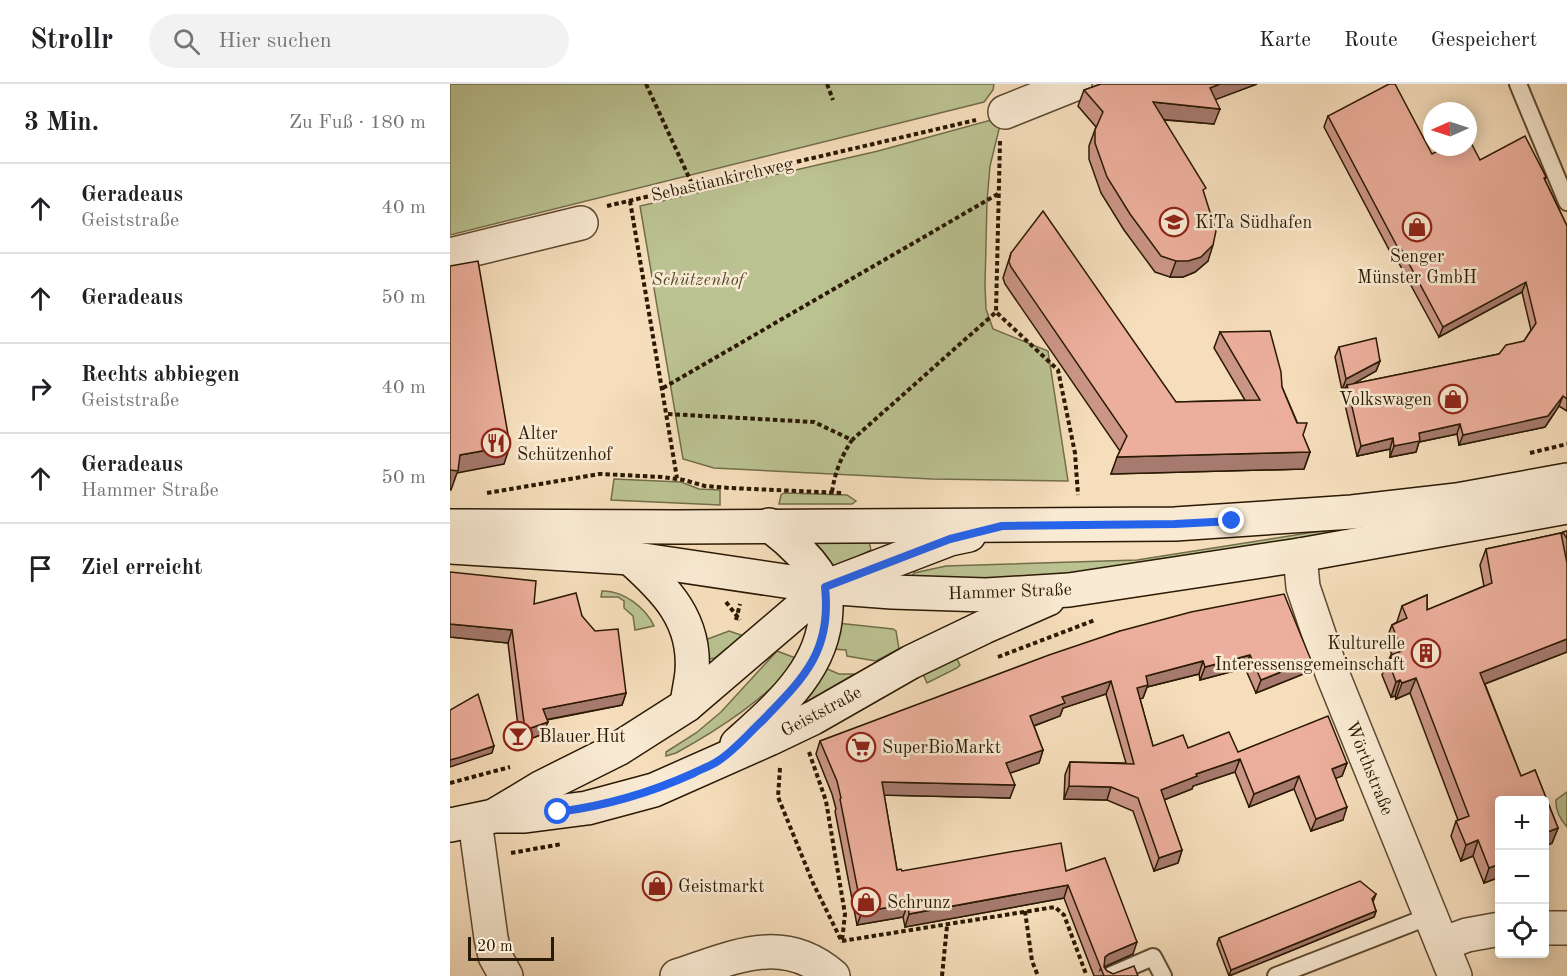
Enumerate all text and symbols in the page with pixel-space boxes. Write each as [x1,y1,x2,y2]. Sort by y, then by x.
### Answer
search box [149,14,569,68]
icon: search [170,25,203,58]
text: Strollr [30,27,113,55]
text: Hier suchen [218,30,332,52]
text: Karte [1259,30,1311,51]
text: Route [1344,30,1398,51]
text: Gespeichert [1431,30,1537,51]
north arrow [1423,102,1477,156]
text: 3 Min. [24,110,99,136]
text: Zu Fuß · 180 m [289,113,426,133]
street label: Sebastiankirchweg [649,155,795,205]
text: Geradeaus [81,184,183,206]
icon: ahead [24,192,57,225]
text: 40 m [381,198,426,218]
school or university icon: KiTa Südhafen [1158,206,1190,238]
text: Geiststraße [81,211,179,231]
shop icon: Senger Münster GmbH [1401,211,1433,243]
place label: KiTa Südhafen [1195,214,1312,232]
place label: Senger Münster GmbH [1357,248,1477,287]
park label: Schützenhof [652,271,748,289]
icon: ahead [24,282,57,315]
text: Geradeaus [81,287,183,309]
text: 50 m [381,288,426,308]
text: Rechts abbiegen [81,364,240,386]
icon: right [24,372,57,405]
text: 40 m [381,378,426,398]
shop icon: Volkswagen [1437,383,1469,415]
text: Geiststraße [81,391,179,411]
place label: Volkswagen [1339,391,1432,409]
place label: Alter Schützenhof [517,425,613,464]
restaurant icon: Alter Schützenhof [480,427,512,459]
text: Geradeaus [81,454,183,476]
icon: ahead [24,462,57,495]
text: 50 m [381,468,426,488]
text: Hammer Straße [81,481,219,501]
route end [1218,507,1244,533]
icon: arrive [24,552,57,585]
text: Ziel erreicht [81,557,202,579]
street label: Hammer Straße [948,581,1072,603]
place label: Kulturelle Interessensgemeinschaft [1215,635,1405,674]
building icon: Kulturelle Interessensgemeinschaft [1410,637,1442,669]
street label: Geiststraße [778,683,865,741]
street label: Wörthstraße [1342,719,1396,818]
bar icon: Blauer Hut [502,720,534,752]
place label: Blauer Hut [539,728,626,746]
supermarket icon: SuperBioMarkt [845,731,877,763]
place label: SuperBioMarkt [882,739,1001,757]
map controls [1495,796,1549,958]
button: + [1495,796,1549,850]
route start [544,798,570,824]
button: − [1495,850,1549,904]
shop icon: Geistmarkt [641,870,673,902]
place label: Geistmarkt [678,878,764,896]
shop icon: Schrunz [850,886,882,918]
place label: Schrunz [887,894,950,912]
button: locate [1495,904,1549,958]
scale bar [468,934,554,962]
text: 20 m [477,939,513,955]

